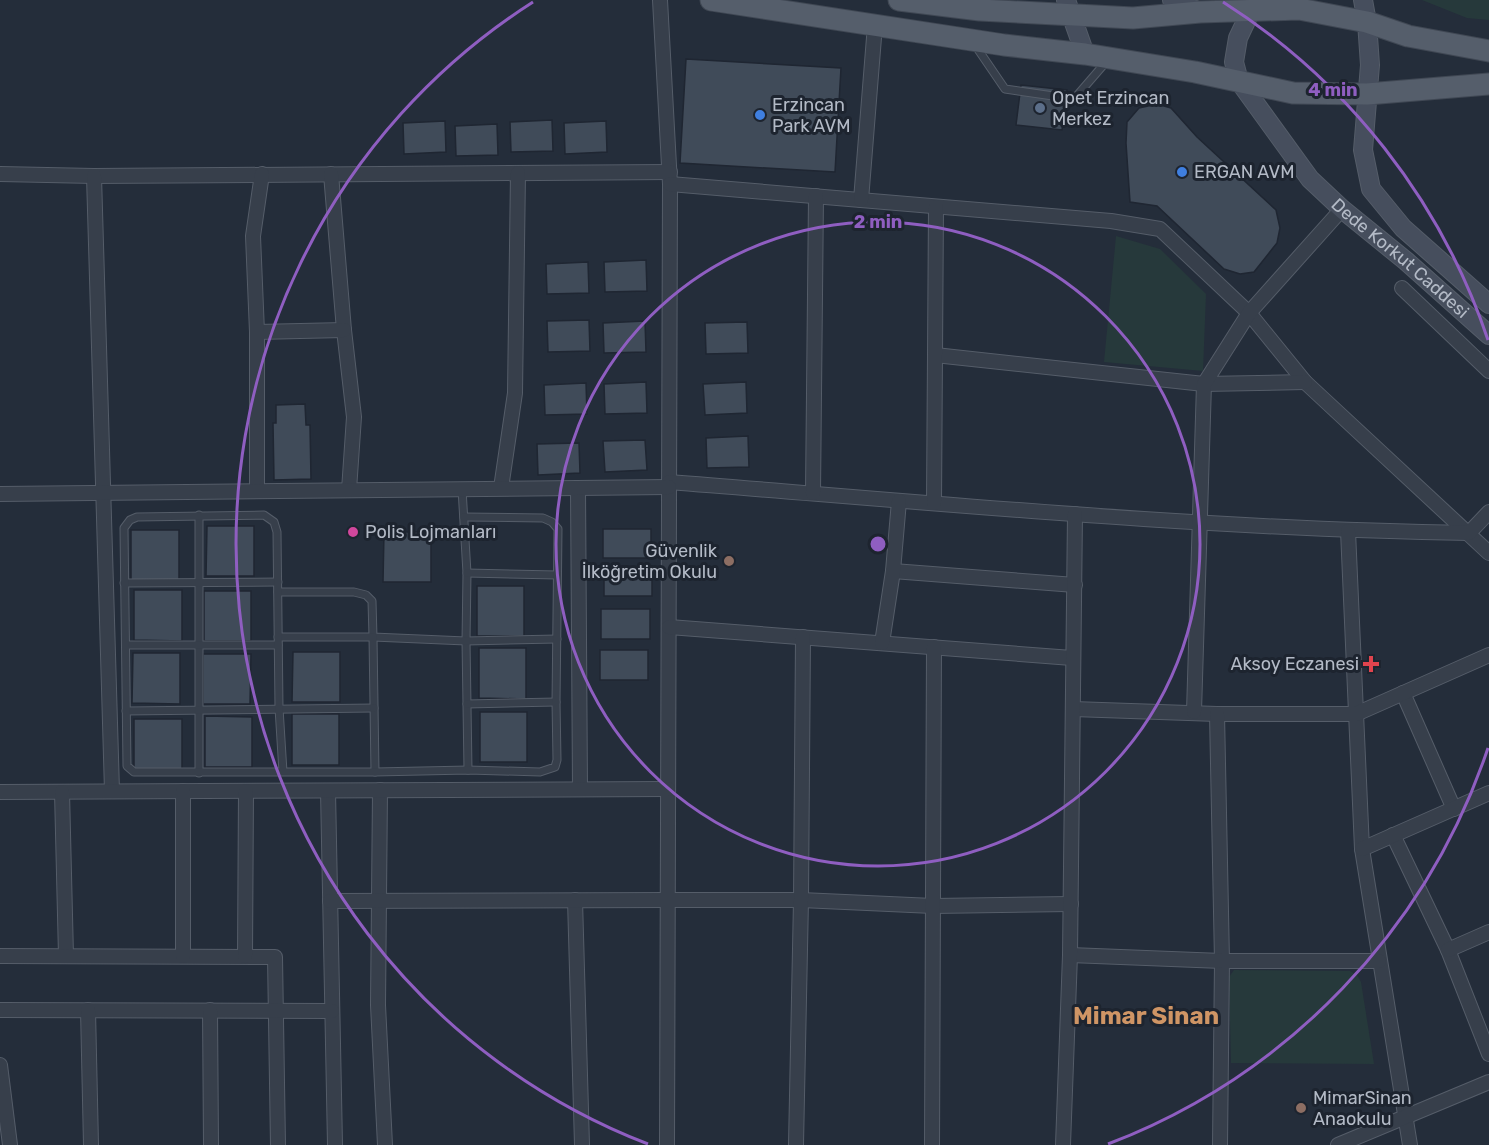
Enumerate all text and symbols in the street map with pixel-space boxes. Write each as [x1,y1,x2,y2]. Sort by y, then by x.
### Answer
text: 4 min [1308,79,1358,101]
place label: Opet Erzincan Merkez [1052,87,1169,130]
place label: Erzincan Park AVM [772,94,850,137]
marker: Opet Erzincan Merkez [1033,101,1047,115]
marker: Erzincan Park AVM [753,108,767,122]
place label: ERGAN AVM [1194,161,1294,183]
marker: ERGAN AVM [1175,165,1189,179]
street label: Dede Korkut Caddesi [1327,194,1473,323]
text: 2 min [854,211,902,233]
place label: Polis Lojmanları [365,521,496,543]
marker: Polis Lojmanları [346,525,360,539]
centre of rings [868,534,888,554]
place label: Güvenlik İlköğretim Okulu [582,540,718,583]
marker: Güvenlik İlköğretim Okulu [722,554,736,568]
place label: Aksoy Eczanesi [1230,653,1359,675]
marker: Aksoy Eczanesi [1364,657,1378,671]
district label: Mimar Sinan [1073,1002,1219,1030]
place label: MimarSinan Anaokulu [1313,1087,1412,1130]
marker: MimarSinan Anaokulu [1294,1101,1308,1115]

